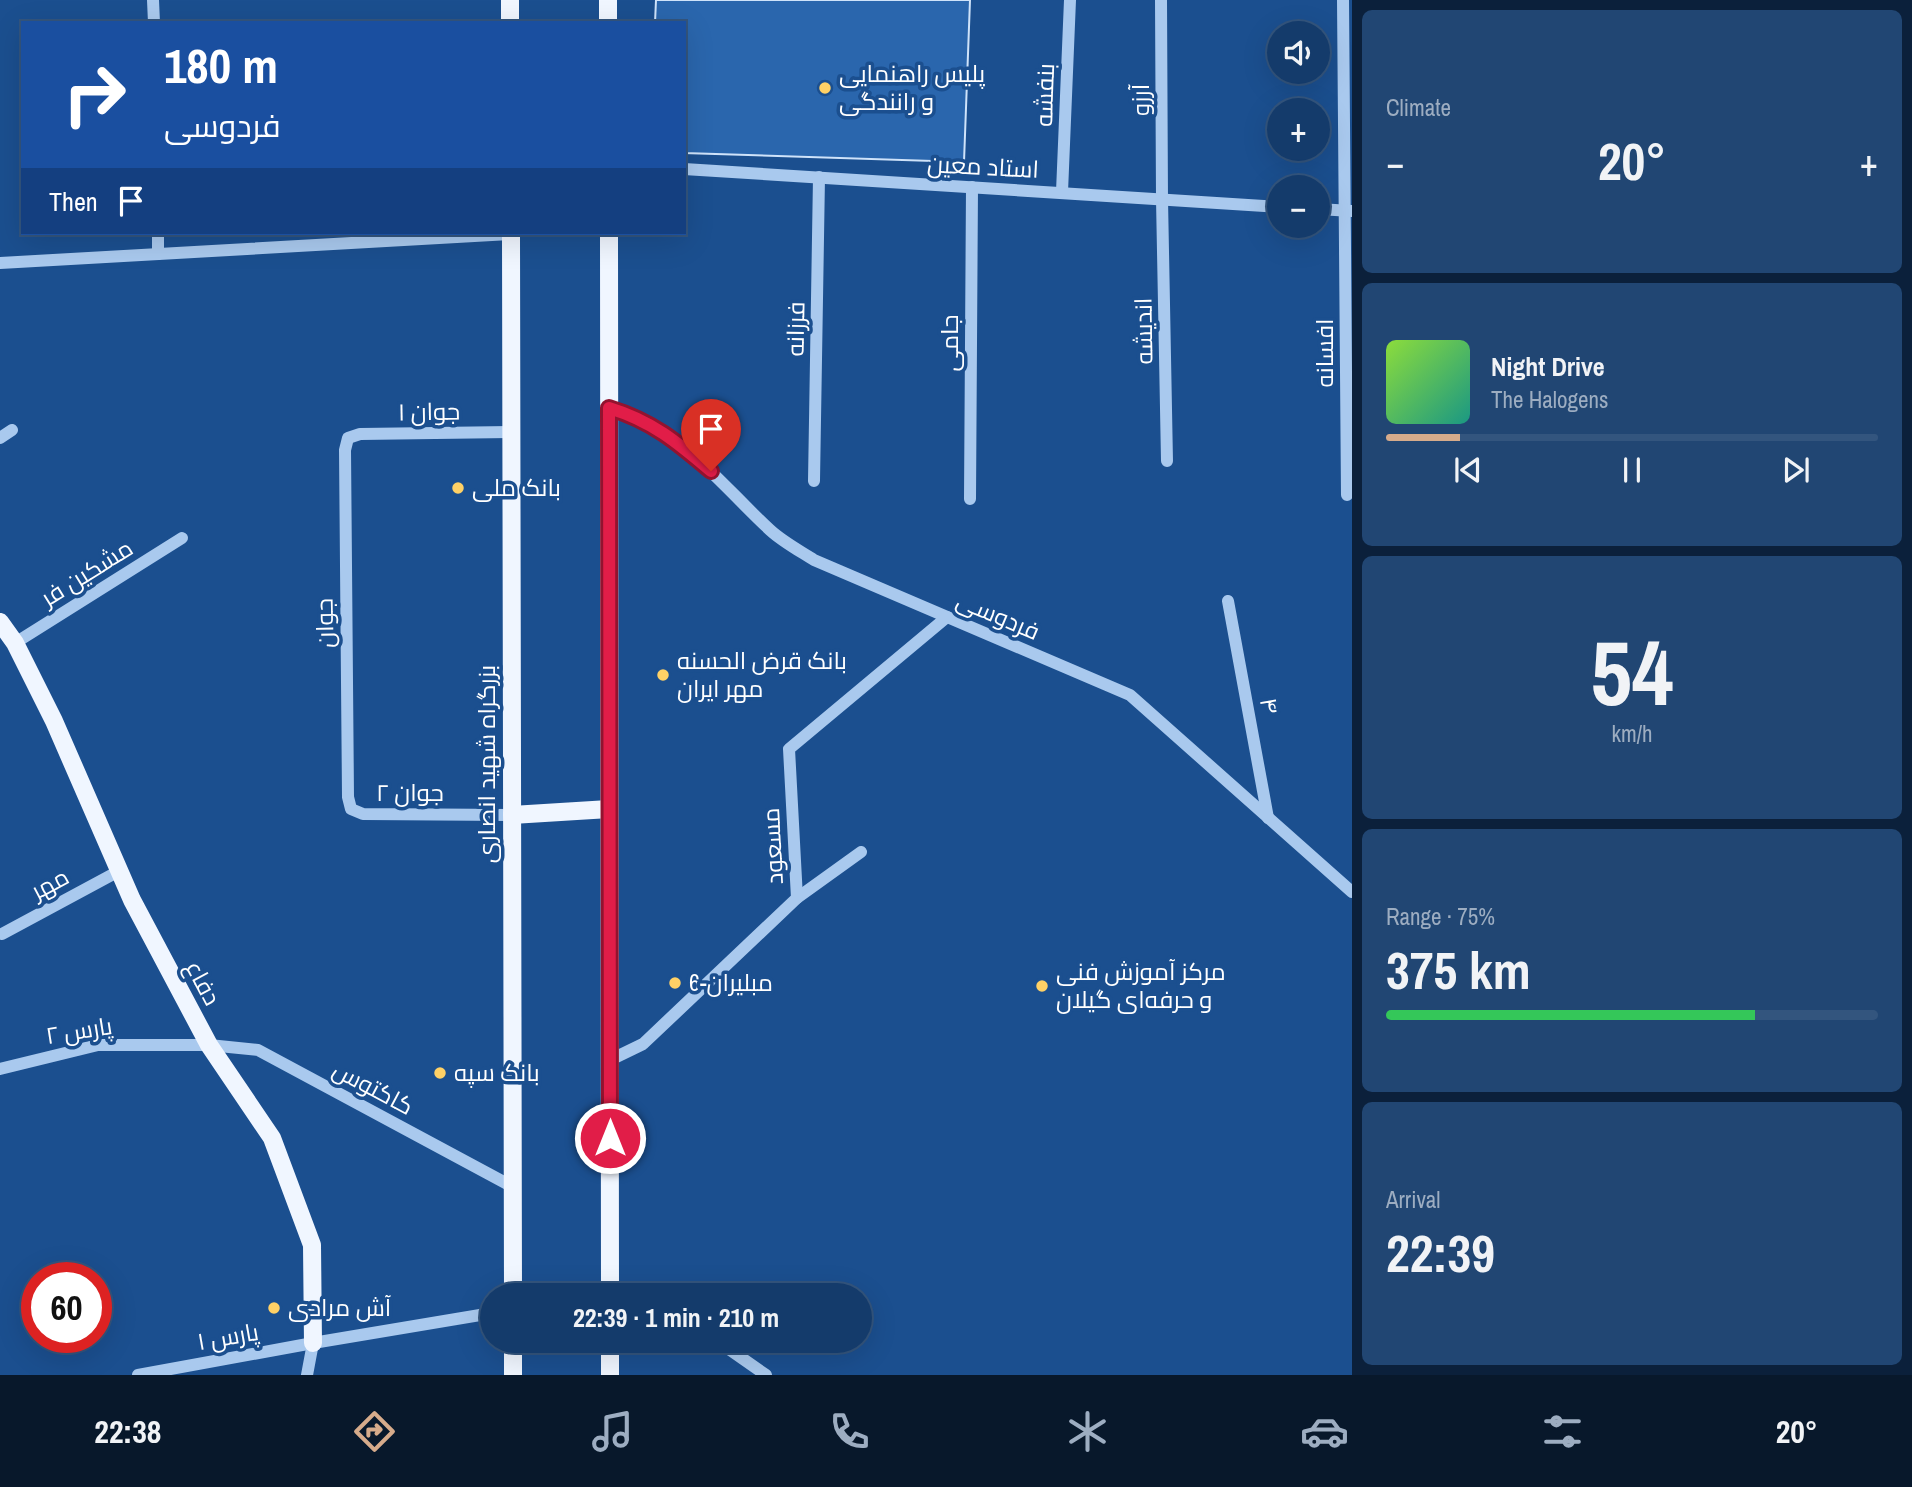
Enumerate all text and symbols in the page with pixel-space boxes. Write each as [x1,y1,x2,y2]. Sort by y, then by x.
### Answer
map controls [1267,21,1330,238]
button: sound [1267,21,1330,84]
text: 180 m [164,32,278,98]
icon: right [49,49,140,140]
place label: پلیس راهنمایی و رانندگی [839,57,986,117]
street label: بنفشه [1027,63,1061,127]
marker: پلیس راهنمایی و رانندگی [817,80,833,96]
street label: آرزو [1124,83,1156,116]
text: Climate [1386,92,1451,123]
button: + [1267,98,1330,161]
text: فردوسی [164,104,281,147]
text: 20° [1598,126,1666,196]
text: − [1386,137,1404,188]
text: + [1860,137,1878,188]
street label: استاد معین [926,147,1040,185]
button: − [1267,175,1330,238]
icon: arrive [112,182,150,220]
text: Then [49,184,98,219]
street label: اندیشه [1126,297,1160,365]
street label: فرزانه [779,301,811,357]
street label: جامی [933,314,965,372]
street label: افسانه [1308,318,1340,388]
text: Night Drive [1491,349,1605,384]
text: The Halogens [1491,384,1608,415]
street label: جوان ۱ [397,394,461,428]
pin [681,399,741,471]
icon: arrive [692,410,730,448]
icon: previous [1449,451,1487,489]
icon: pause [1613,451,1651,489]
icon: next [1777,451,1815,489]
place label: بانک ملی [472,471,561,503]
marker: بانک ملی [450,480,466,496]
street label: مشکین فر [33,531,139,614]
street label: فردوسی [952,583,1045,647]
street label: جوان [308,598,340,648]
text: 54 [1591,611,1674,733]
place label: بانک قرض الحسنه مهر ایران [677,644,847,704]
street label: بزرگراه شهید انصاری [470,665,502,863]
marker: بانک قرض الحسنه مهر ایران [655,667,671,683]
street label: ۴ [1253,695,1287,716]
text: km/h [1612,718,1652,749]
street label: جوان ۲ [376,776,444,808]
street label: مسعود [754,807,790,885]
street label: مهر [23,860,74,907]
text: Range · 75% [1386,901,1495,932]
text: 375 km [1386,935,1531,1005]
street label: دفاع [178,954,229,1011]
place label: مرکز آموزش فنی و حرفه‌ای گیلان [1056,955,1226,1015]
place label: مبلیران-6 [689,966,773,998]
marker: مبلیران-6 [667,975,683,991]
marker: مرکز آموزش فنی و حرفه‌ای گیلان [1034,978,1050,994]
street label: پارس ۲ [43,1009,115,1052]
street label: کاکتوس [328,1053,419,1122]
place label: بانک سپه [454,1056,540,1088]
marker: بانک سپه [432,1065,448,1081]
position arrow [573,1101,647,1175]
text: Arrival [1386,1184,1441,1215]
text: 22:39 [1386,1218,1495,1288]
speed limit sign: 60 [21,1262,112,1353]
place label: آش مرادی [288,1291,392,1323]
marker: آش مرادی [266,1300,282,1316]
text: 22:39 · 1 min · 210 m [573,1300,779,1335]
street label: پارس ۱ [195,1315,262,1358]
icon: directions [350,1407,399,1456]
icon: music [588,1407,637,1456]
icon: phone [825,1407,874,1456]
icon: climate [1063,1407,1112,1456]
icon: car [1300,1407,1349,1456]
icon: filters [1538,1407,1587,1456]
text: 22:38 [94,1410,161,1453]
text: 20° [1776,1410,1818,1453]

